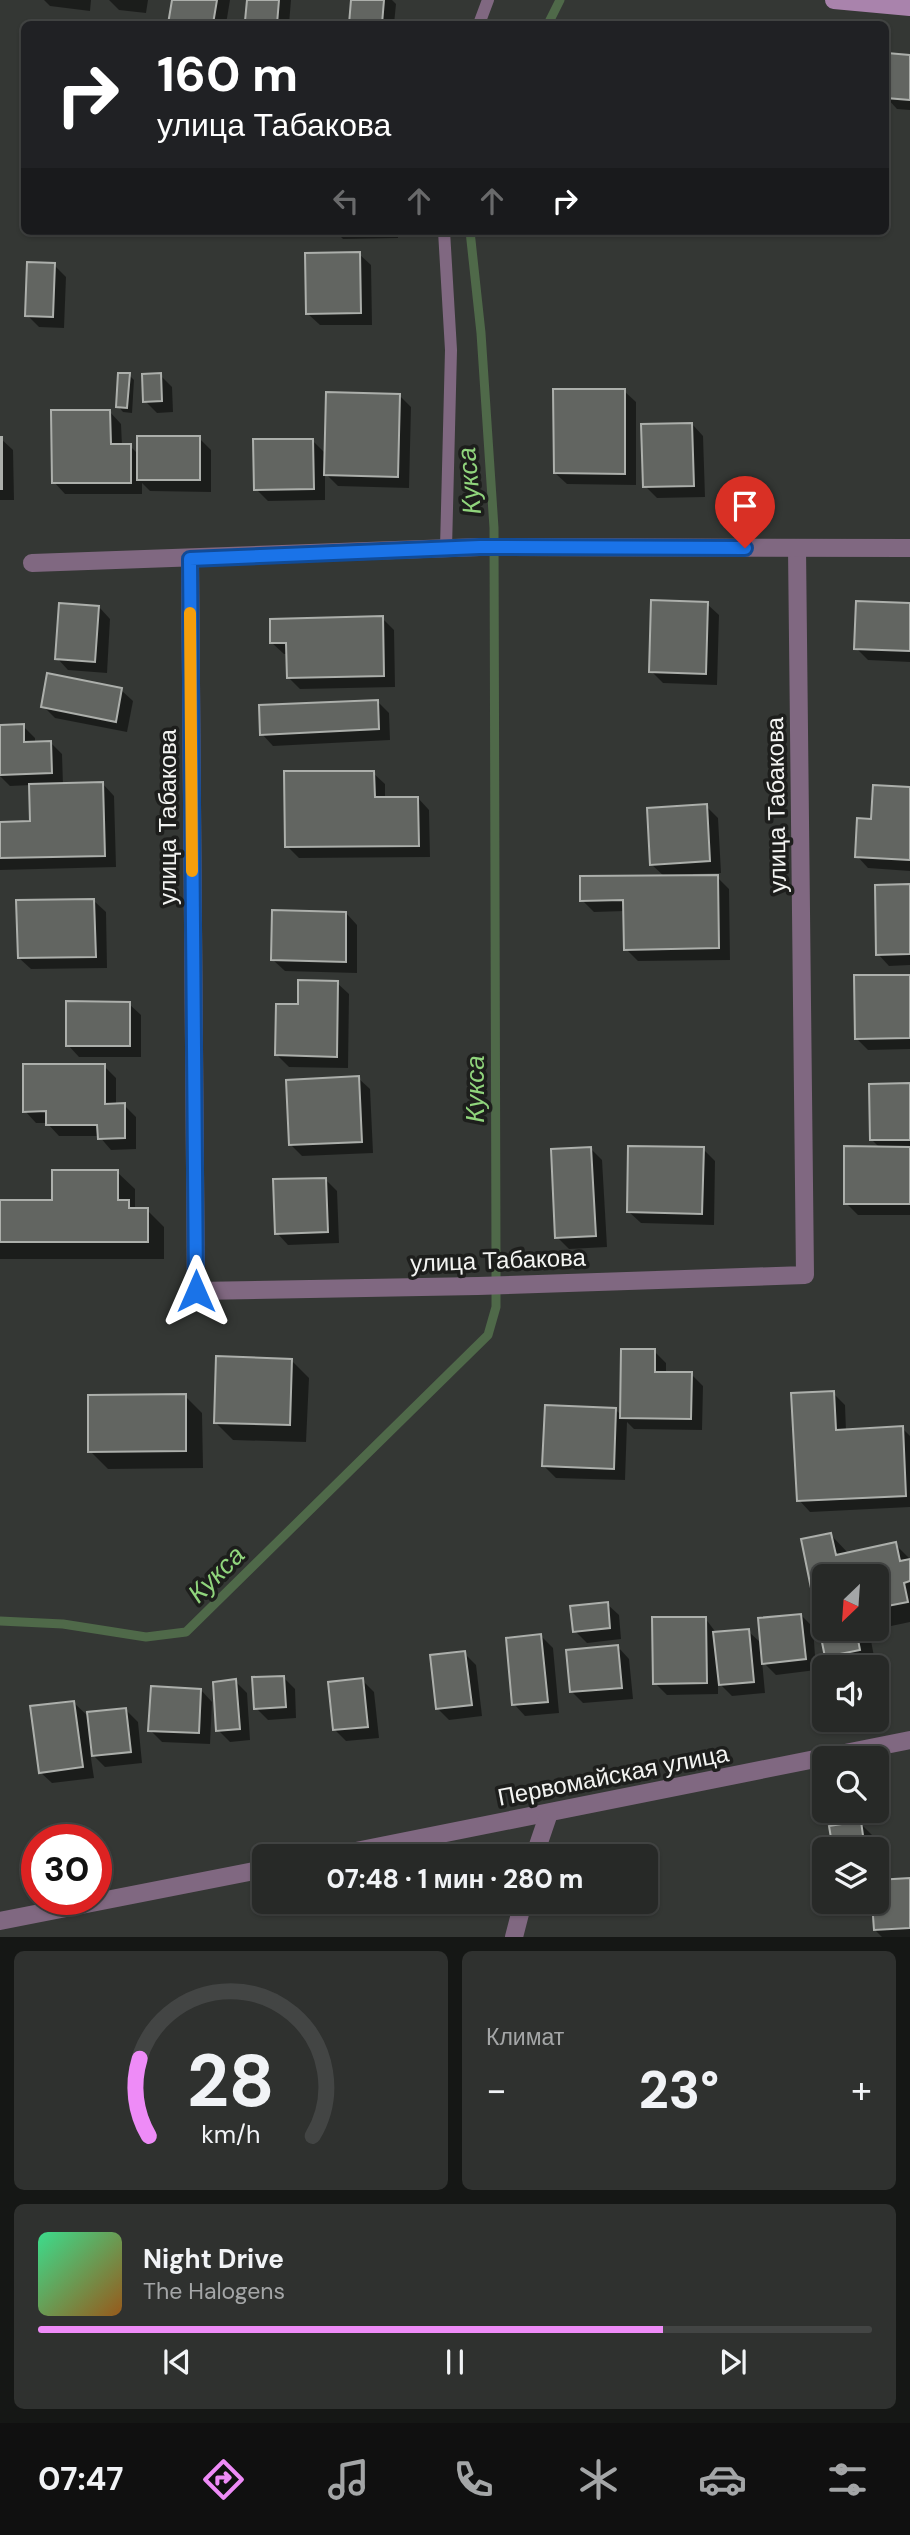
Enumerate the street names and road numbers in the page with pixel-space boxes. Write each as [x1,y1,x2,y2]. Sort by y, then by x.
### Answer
street label: улица Табакова [759,716,793,893]
street label: улица Табакова [152,728,183,905]
street label: улица Табакова [410,1241,587,1279]
street label: Первомайская улица [495,1737,732,1813]

